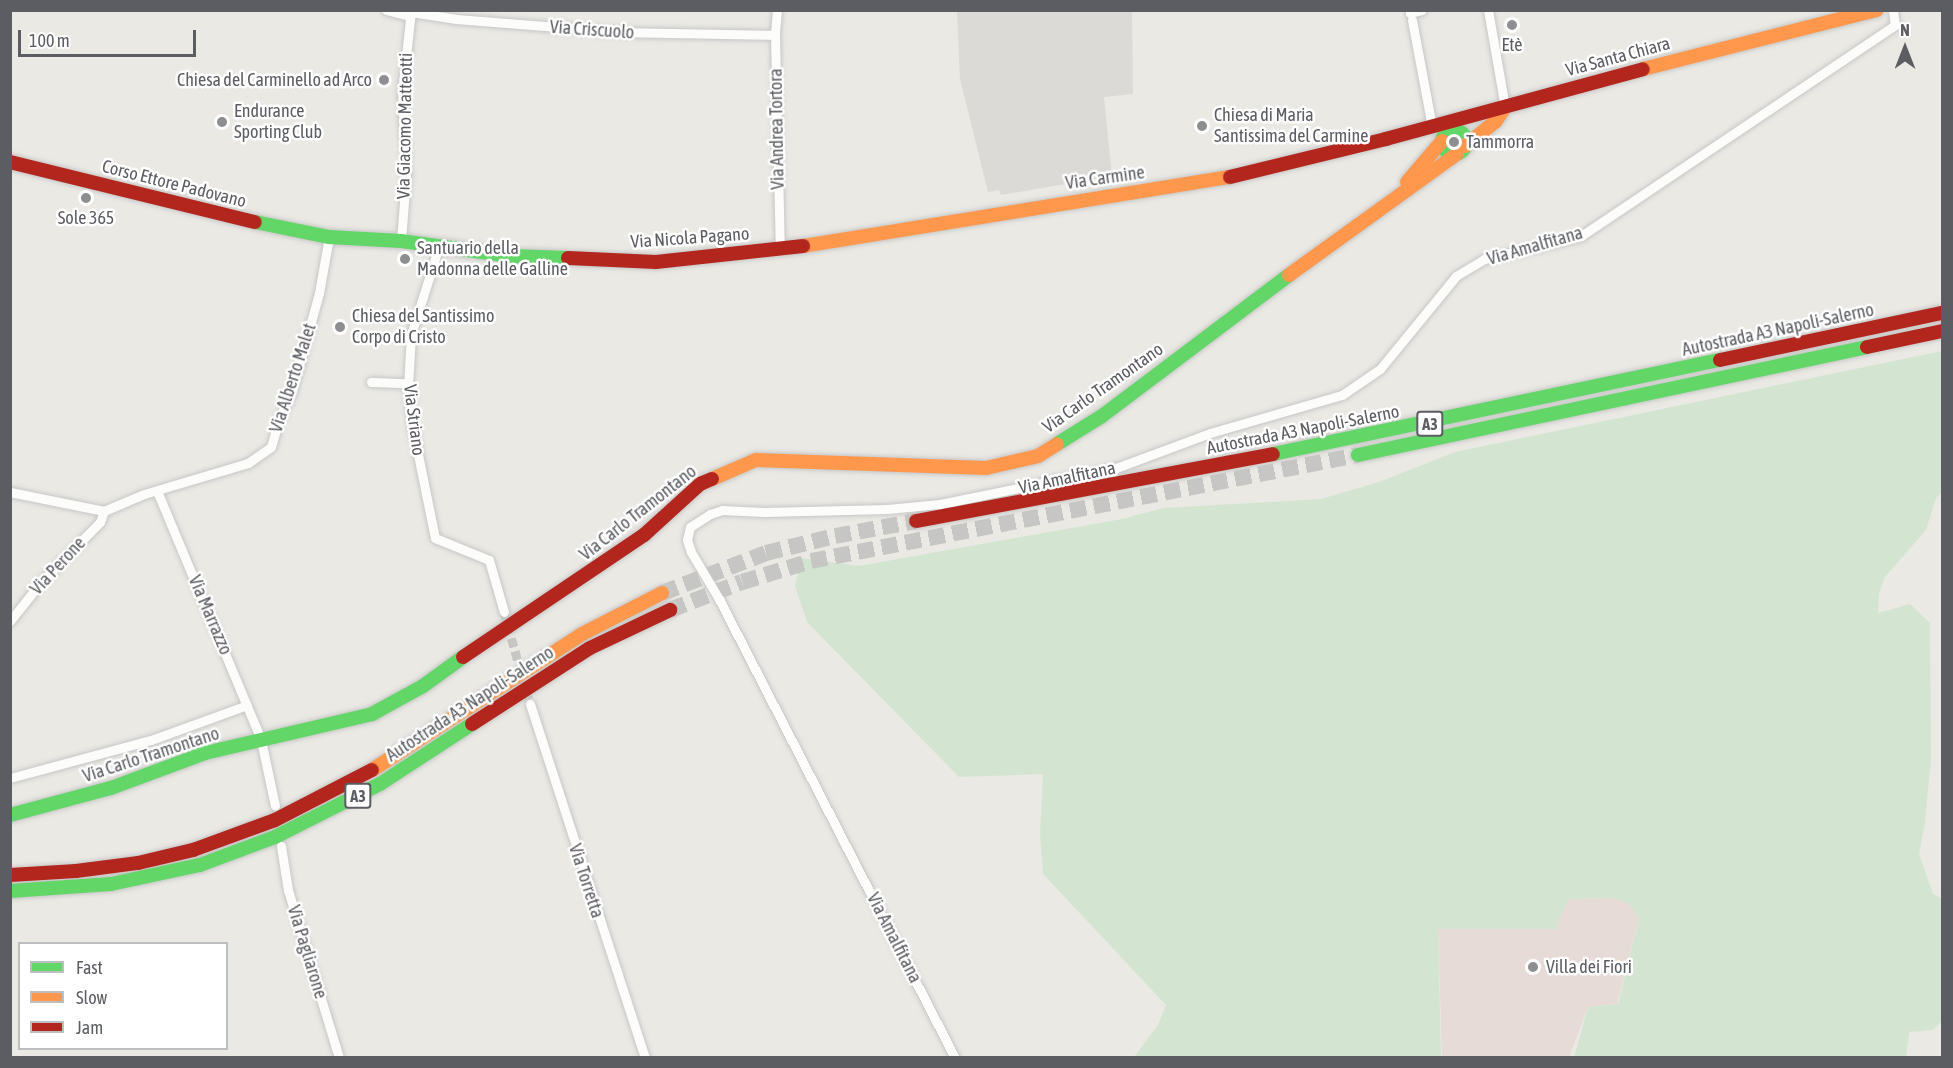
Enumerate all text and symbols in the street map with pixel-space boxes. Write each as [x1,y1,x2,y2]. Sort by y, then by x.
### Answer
street label: Via Criscuolo [549,16,635,44]
scale bar [21,18,200,56]
marker: Etè [1505,18,1519,32]
north arrow [1875,18,1935,78]
text: N [1900,21,1910,39]
text: 100 m [29,30,70,51]
street label: Via Santa Chiara [1563,33,1673,81]
place label: Etè [1502,34,1522,56]
street label: Via Giacomo Matteotti [393,53,417,199]
street label: Via Andrea Tortora [765,68,789,190]
place label: Chiesa del Carminello ad Arco [177,69,372,91]
marker: Chiesa del Carminello ad Arco [377,73,391,87]
place label: Endurance Sporting Club [234,101,322,144]
place label: Chiesa di Maria Santissima del Carmine [1214,105,1368,148]
marker: Endurance Sporting Club [215,115,229,129]
marker: Chiesa di Maria Santissima del Carmine [1195,119,1209,133]
place label: Tammorra [1466,131,1534,153]
marker: Tammorra [1447,135,1461,149]
street label: Corso Ettore Padovano [100,156,248,212]
street label: Via Carmine [1064,162,1146,194]
marker: Sole 365 [79,191,93,205]
place label: Sole 365 [58,207,114,229]
street label: Via Amalfitana [1485,222,1585,270]
street label: Via Nicola Pagano [630,223,750,253]
place label: Santuario della Madonna delle Galline [417,238,568,280]
marker: Santuario della Madonna delle Galline [398,252,412,266]
street label: Autostrada A3 Napoli-Salerno [1680,299,1876,361]
place label: Chiesa del Santissimo Corpo di Cristo [352,306,495,348]
marker: Chiesa del Santissimo Corpo di Cristo [333,320,347,334]
street label: Via Alberto Malet [265,321,321,435]
street label: Via Carlo Tramontano [1039,338,1167,438]
street label: Via Striano [399,383,429,457]
street label: Autostrada A3 Napoli-Salerno [1205,401,1401,459]
road number: A3 [1415,411,1445,437]
street label: Via Amalfitana [1017,457,1117,499]
street label: Via Carlo Tramontano [575,461,701,565]
street label: Via Perone [26,533,90,599]
street label: Via Marrazzo [184,572,236,658]
street label: Autostrada A3 Napoli-Salerno [382,642,558,766]
street label: Via Carlo Tramontano [80,723,222,787]
road number: A3 [343,783,373,809]
street label: Via Torretta [564,841,608,921]
street label: Via Amalfitana [862,889,926,987]
street label: Via Pagliarone [283,903,331,1001]
legend [18,942,228,1050]
place label: Villa dei Fiori [1546,956,1632,978]
text: Fast [76,957,103,978]
marker: Villa dei Fiori [1524,958,1542,976]
text: Slow [76,987,107,1008]
text: Jam [76,1017,103,1038]

